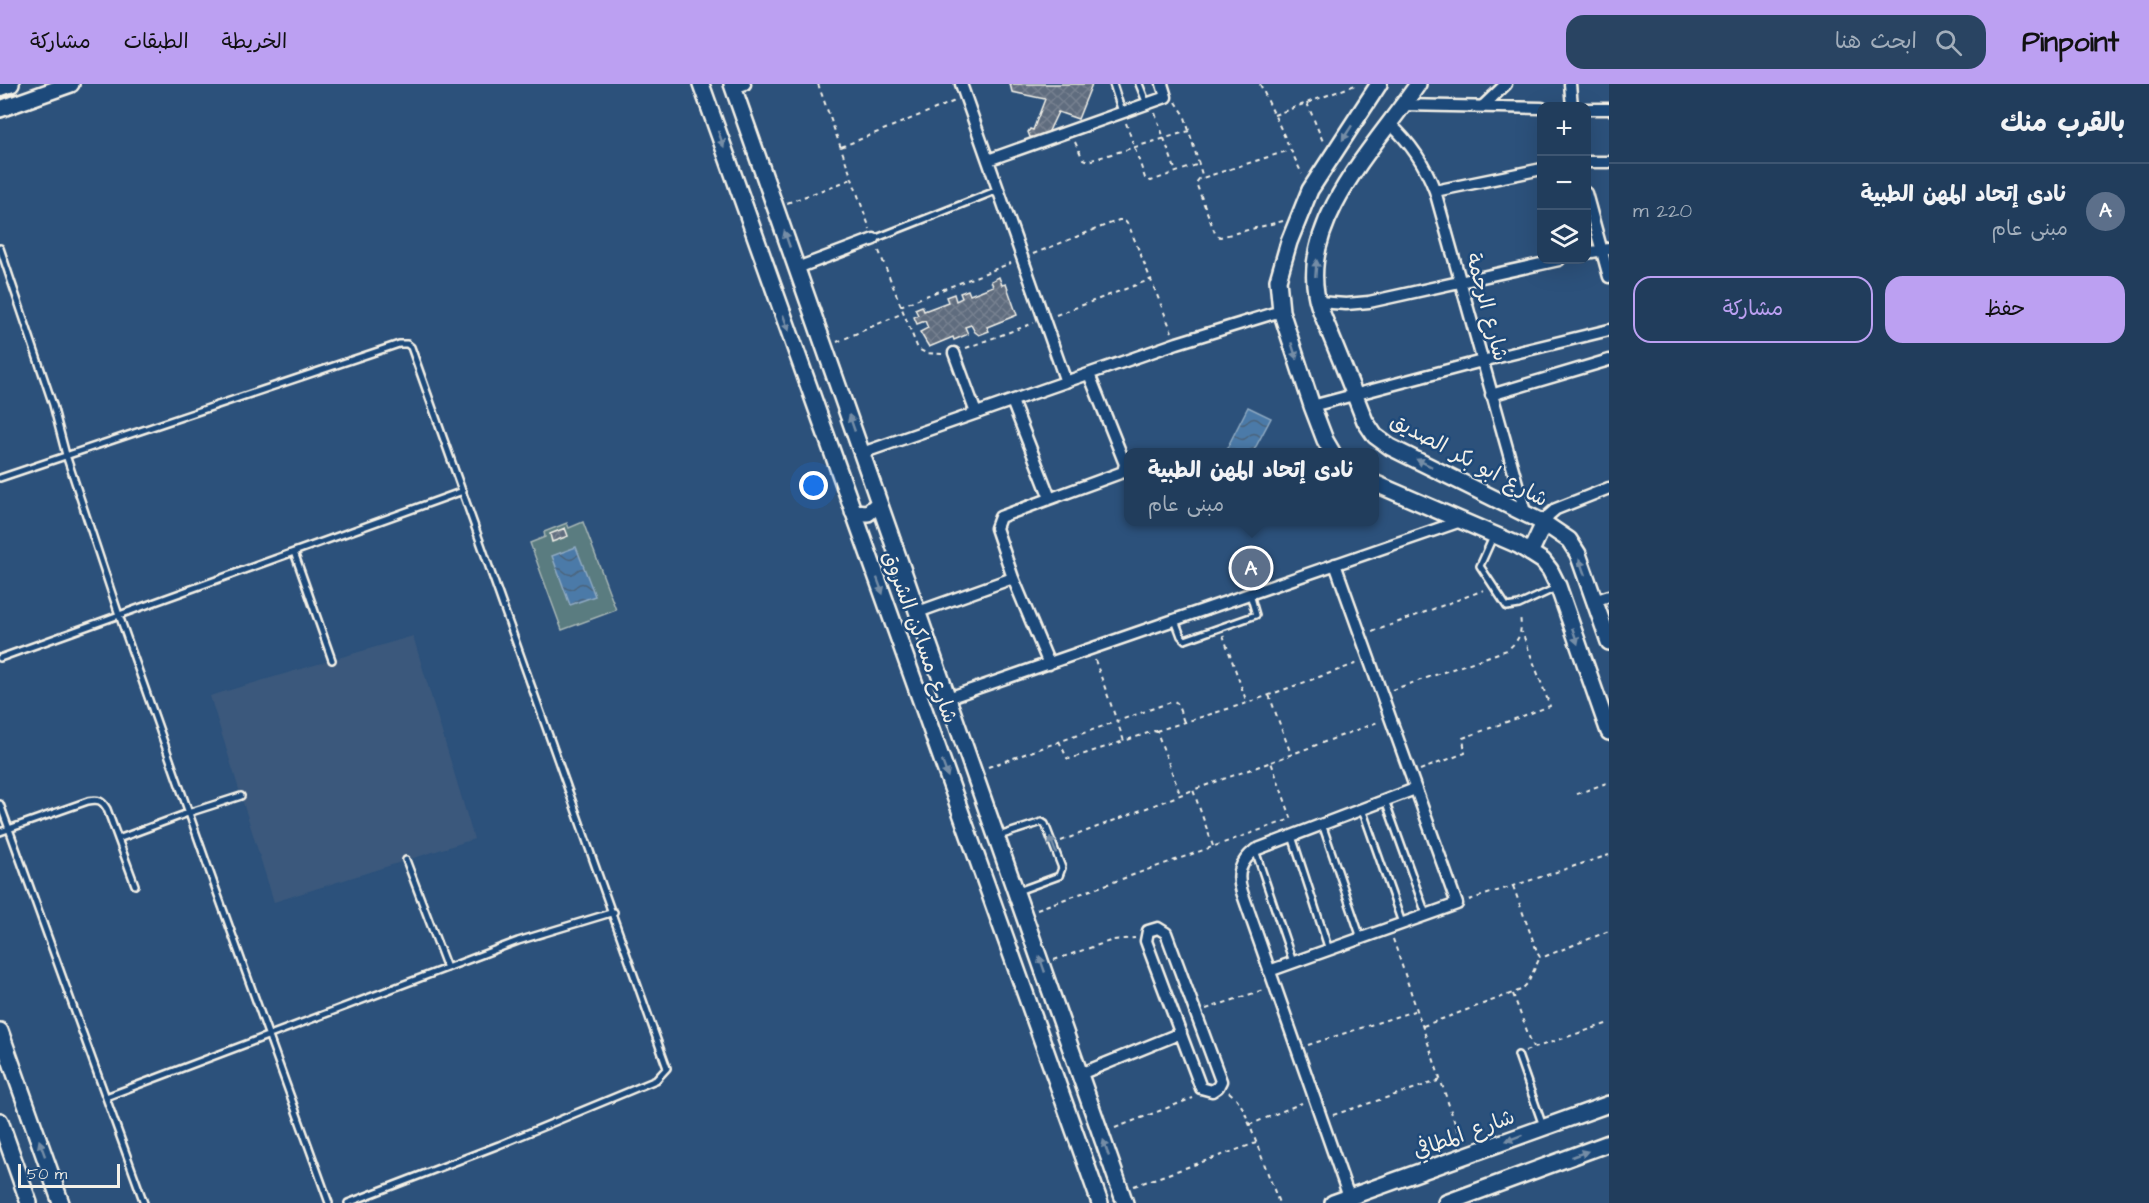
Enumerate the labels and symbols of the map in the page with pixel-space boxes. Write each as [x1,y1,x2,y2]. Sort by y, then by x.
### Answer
one-way arrow [1342,125,1353,141]
one-way arrow [717,130,727,148]
one-way arrow [782,230,791,248]
street label: شارع الرحمة [1459,250,1515,364]
one-way arrow [1311,258,1320,277]
one-way arrow [782,314,792,332]
one-way arrow [1290,342,1299,360]
street label: شارع ابو بكر الصديق [1385,406,1553,514]
one-way arrow [846,414,856,432]
one-way arrow [1415,459,1432,468]
your location [799,471,828,500]
pin: A [1232,546,1270,590]
street label: شارع مساكن الشروق [875,547,965,727]
one-way arrow [1577,558,1587,576]
one-way arrow [875,577,885,595]
one-way arrow [1571,627,1581,645]
one-way arrow [941,761,951,779]
one-way arrow [1048,836,1057,854]
one-way arrow [1036,955,1046,973]
street label: شارع المطافي [1409,1102,1519,1166]
one-way arrow [1505,1133,1523,1143]
one-way arrow [36,1139,46,1157]
one-way arrow [1101,1139,1111,1157]
one-way arrow [1571,1149,1589,1158]
scale bar [18,1161,120,1188]

